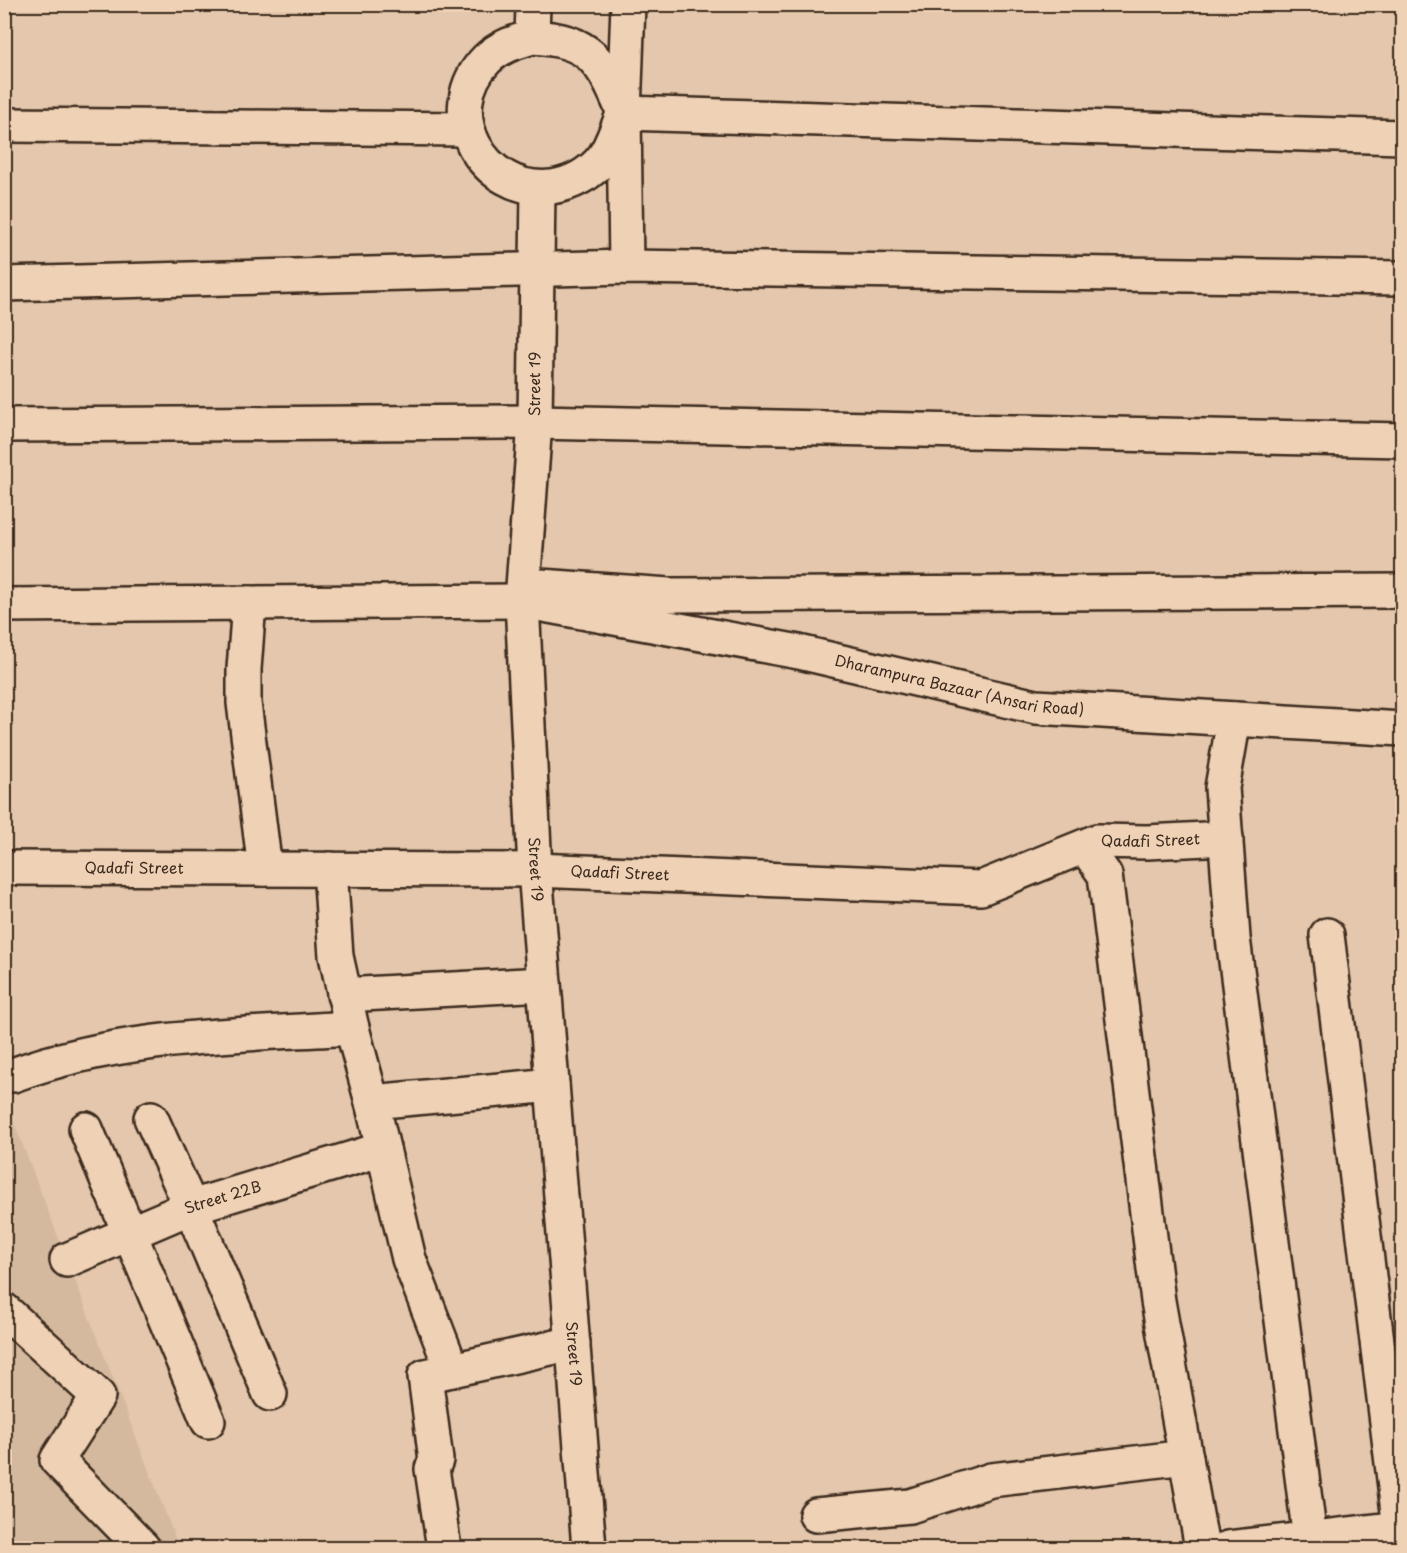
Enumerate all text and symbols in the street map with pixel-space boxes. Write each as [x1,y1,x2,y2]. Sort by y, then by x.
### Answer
street label: Street 19 [522,352,545,416]
street label: Dharampura Bazaar (Ansari Road) [833,648,1085,720]
street label: Qadafi Street [1101,826,1200,852]
street label: Street 19 [523,836,550,902]
street label: Qadafi Street [84,855,184,879]
street label: Qadafi Street [570,858,670,885]
street label: Street 22B [180,1173,264,1219]
street label: Street 19 [561,1320,589,1387]

